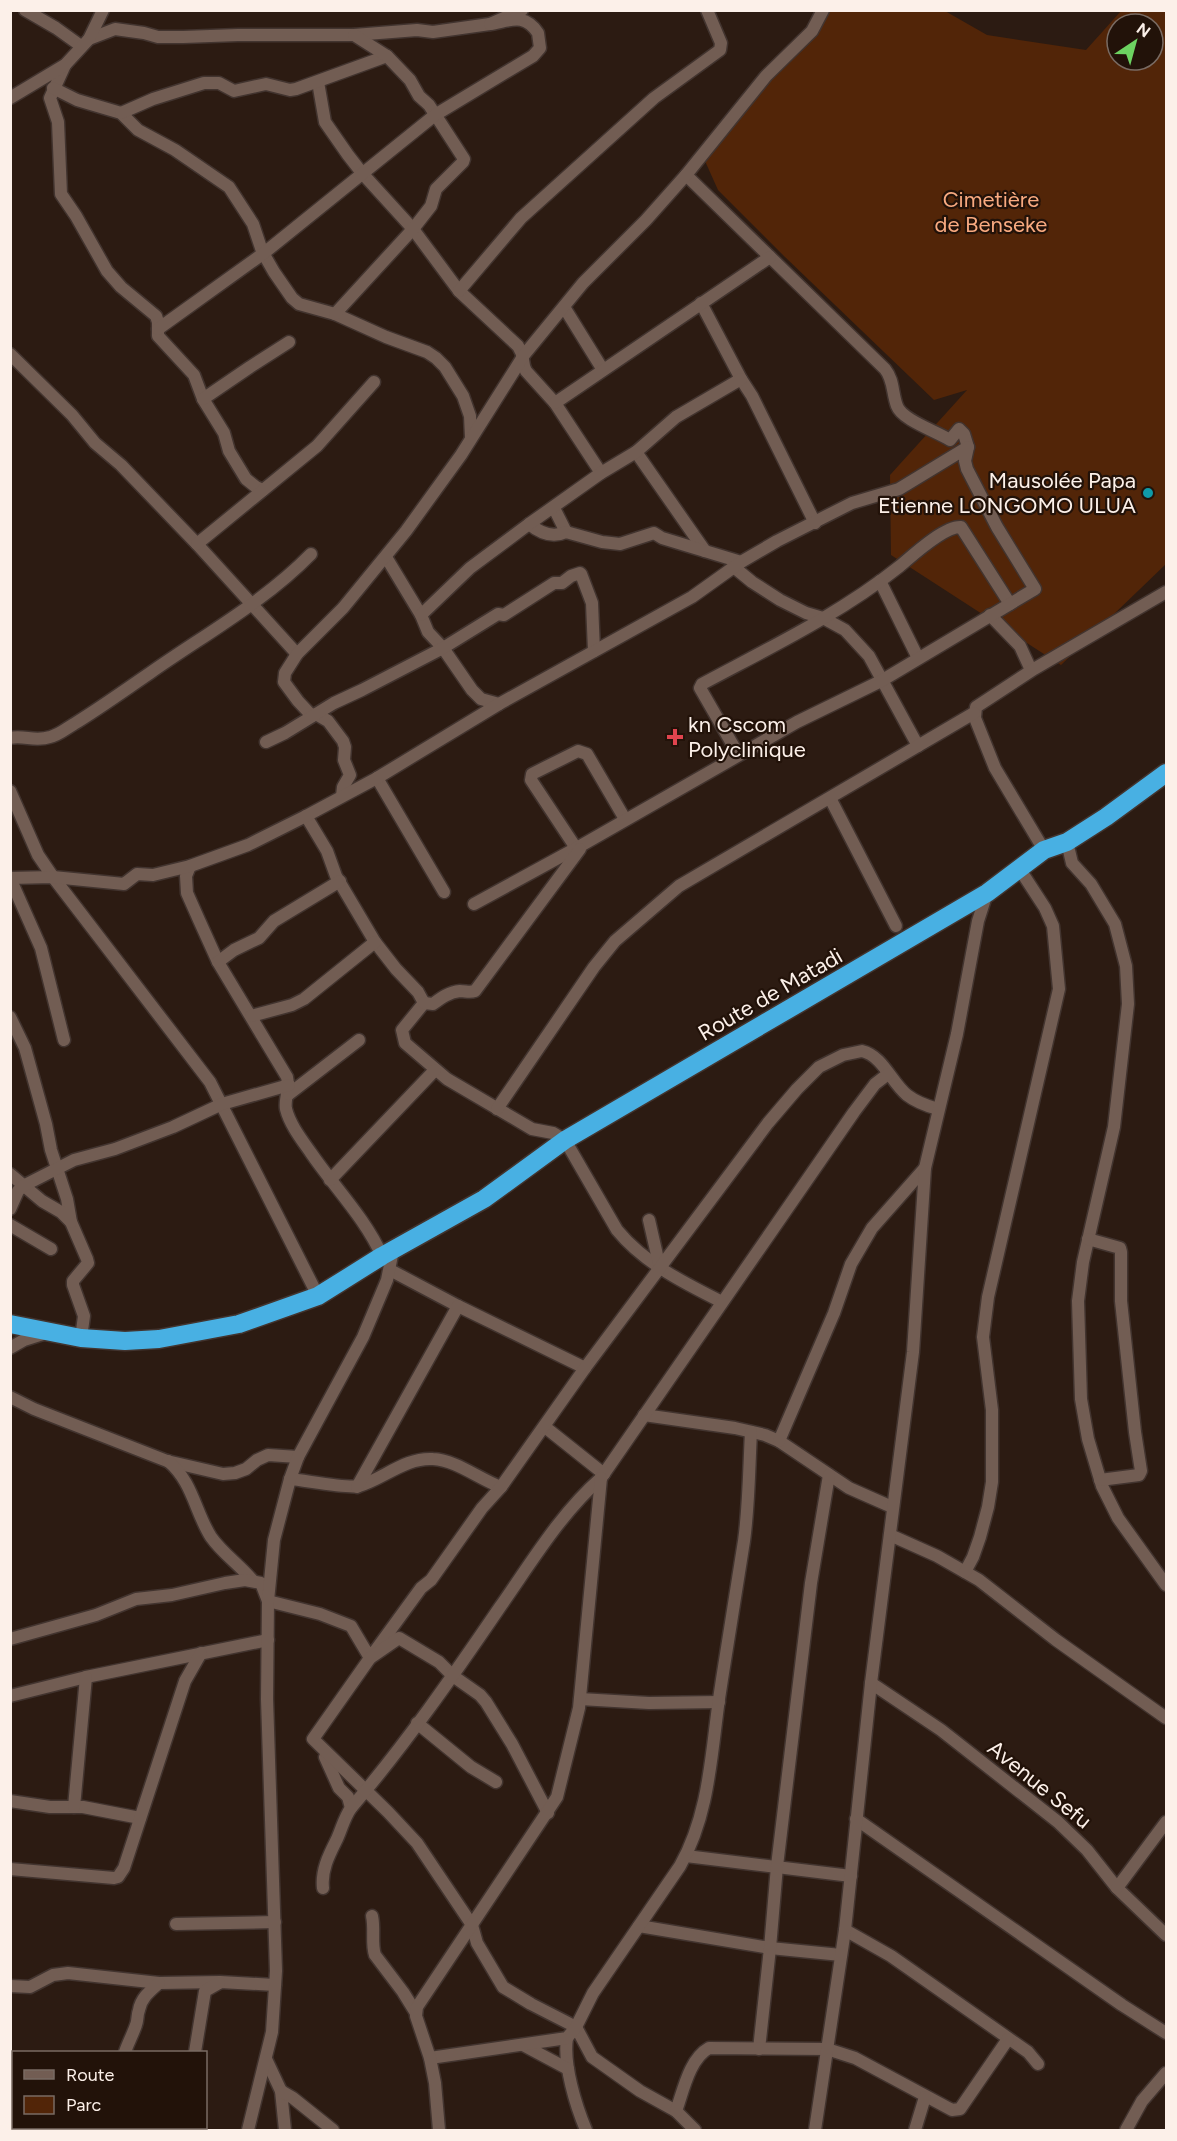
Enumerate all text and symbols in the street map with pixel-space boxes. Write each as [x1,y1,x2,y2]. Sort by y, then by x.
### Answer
north arrow [1105,12,1165,72]
text: N [1133,19,1154,42]
park label: Cimetière de Benseke [935,186,1047,238]
place label: Mausolée Papa Etienne LONGOMO ULUA [878,467,1136,519]
marker: Mausolée Papa Etienne LONGOMO ULUA [1141,486,1155,500]
place label: kn Cscom Polyclinique [688,711,806,763]
marker: kn Cscom Polyclinique [666,728,684,746]
street label: Route de Matadi [693,942,847,1047]
street label: Avenue Sefu [982,1734,1097,1834]
legend [12,2051,207,2129]
text: Route [66,2064,115,2086]
text: Parc [66,2094,102,2116]

